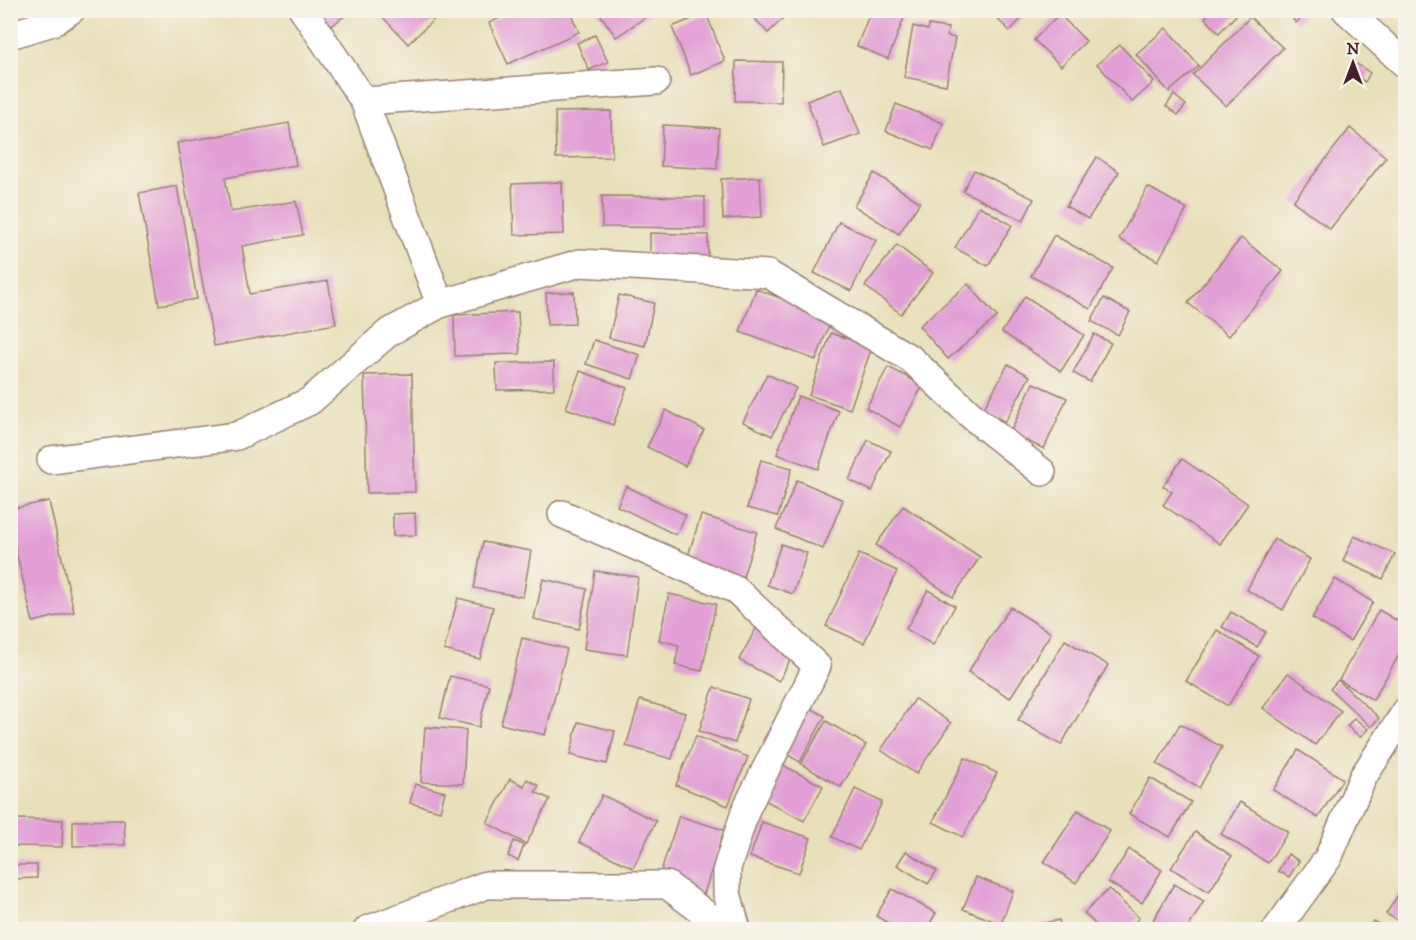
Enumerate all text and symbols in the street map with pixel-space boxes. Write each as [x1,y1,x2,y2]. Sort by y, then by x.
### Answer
north arrow [1323,33,1383,93]
text: N [1346,39,1360,59]

